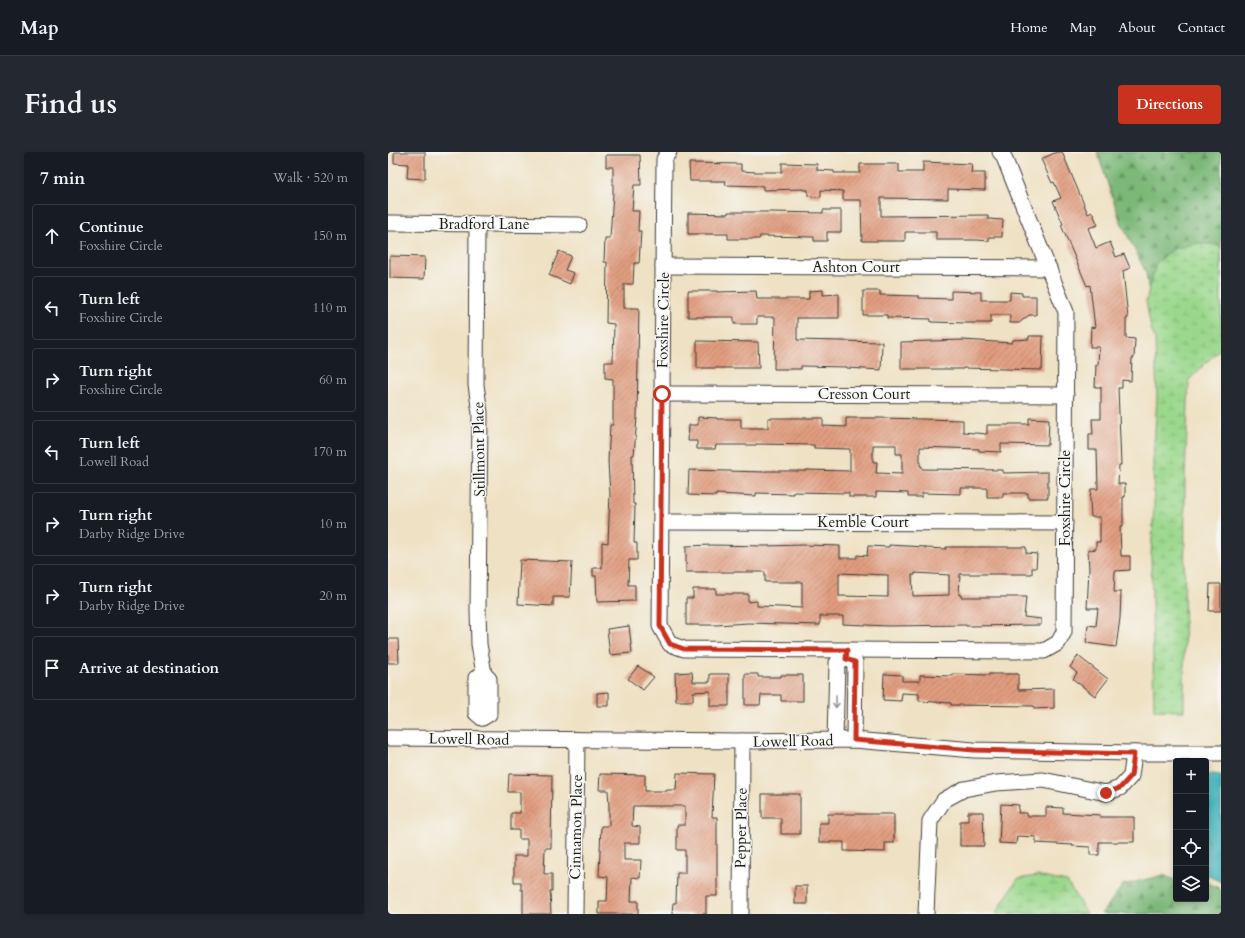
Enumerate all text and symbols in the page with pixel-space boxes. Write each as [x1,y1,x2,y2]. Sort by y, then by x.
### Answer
text: Map [20,15,59,41]
text: Home [1010,18,1048,37]
text: Map [1070,18,1096,37]
text: About [1118,18,1155,37]
text: Contact [1177,18,1225,37]
text: Find us [24,85,117,123]
button: Directions [1118,85,1221,124]
text: 7 min [40,167,85,190]
text: Walk · 520 m [273,169,348,187]
street label: Bradford Lane [438,214,530,234]
text: Continue [79,217,144,237]
icon: ahead [41,225,63,247]
text: 150 m [313,227,347,245]
text: Foxshire Circle [79,237,163,255]
street label: Ashton Court [812,257,900,277]
street label: Foxshire Circle [652,271,674,368]
text: Turn left [79,289,140,309]
icon: left [41,297,63,319]
text: 110 m [313,299,347,317]
text: Foxshire Circle [79,309,163,327]
text: Turn right [79,361,152,381]
icon: right [41,369,63,391]
text: 60 m [319,371,347,389]
text: Foxshire Circle [79,381,163,399]
street label: Cresson Court [818,384,910,404]
route start [653,385,671,403]
street label: Stillmont Place [468,401,490,497]
text: Turn left [79,433,140,453]
icon: left [41,441,63,463]
text: 170 m [313,443,347,461]
street label: Foxshire Circle [1055,450,1075,546]
text: Lowell Road [79,453,149,471]
text: Turn right [79,505,152,525]
street label: Kemble Court [817,512,909,532]
icon: right [41,513,63,535]
text: 10 m [319,515,347,533]
text: Darby Ridge Drive [79,525,185,543]
text: Turn right [79,577,152,597]
icon: right [41,585,63,607]
text: 20 m [319,587,347,605]
text: Darby Ridge Drive [79,597,185,615]
icon: arrive [41,657,63,679]
text: Arrive at destination [79,658,219,678]
one-way arrow [832,695,840,708]
street label: Lowell Road [429,728,510,750]
street label: Lowell Road [753,730,834,752]
map controls [1173,758,1209,902]
button: + [1173,758,1209,794]
street label: Cinnamon Place [565,774,587,880]
route end [1097,784,1115,802]
street label: Pepper Place [730,787,752,869]
button: − [1173,794,1209,830]
button: locate [1173,830,1209,866]
button: layers [1173,866,1209,902]

